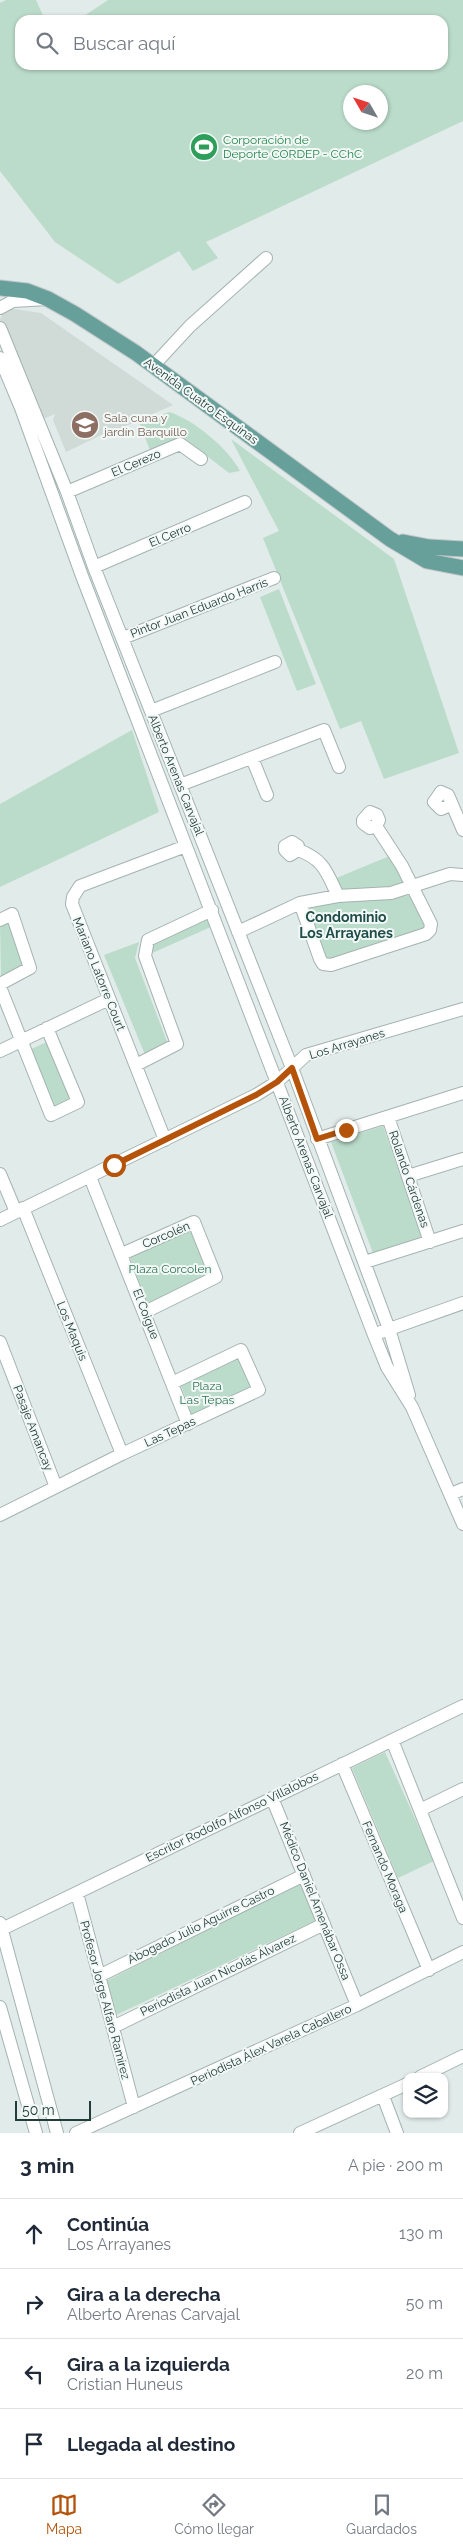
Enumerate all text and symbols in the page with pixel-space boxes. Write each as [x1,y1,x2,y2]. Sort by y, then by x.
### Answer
search box [15,15,448,70]
icon: search [33,29,61,57]
text: Buscar aquí [73,32,175,54]
north arrow [343,85,388,130]
sports icon: Corporación de Deporte CORDEP - CChC [189,132,219,162]
place label: Corporación de Deporte CORDEP - CChC [223,133,362,161]
street label: Avenida Cuatro Esquinas [141,355,261,447]
school or university icon: Sala cuna y jardín Barquillo [70,410,100,440]
place label: Sala cuna y jardín Barquillo [102,411,187,439]
street label: El Cerezo [109,446,163,480]
street label: El Cerro [147,520,193,550]
street label: Pintor Juan Eduardo Harris [128,575,270,641]
street label: Alberto Arenas Carvajal [145,712,207,838]
district label: Condominio Los Arrayanes [299,909,393,941]
street label: Mariano Latorre Court [70,915,128,1033]
street label: Los Arrayanes [308,1026,387,1062]
street label: Alberto Arenas Carvajal [276,1094,336,1221]
route end [335,1119,358,1142]
street label: Rolando Cárdenas [386,1129,432,1230]
route start [103,1154,126,1177]
street label: Corcolén [140,1219,192,1251]
park label: Plaza Corcolen [128,1262,212,1276]
street label: El Coigue [130,1287,162,1341]
street label: Los Maquis [54,1299,90,1363]
park label: Plaza Las Tepas [180,1379,235,1407]
street label: Pasaje Amancay [10,1383,56,1473]
street label: Las Tepas [142,1414,198,1450]
street label: Escritor Rodolfo Alfonso Villalobos [143,1769,321,1865]
street label: Fernando Moraga [359,1819,411,1915]
street label: Médico Daniel Amenábar Ossa [277,1820,353,1982]
street label: Abogado Julio Aguirre Castro [125,1883,277,1967]
street label: Profesor Jorge Alfaro Ramírez [77,1919,133,2081]
street label: Periodista Juan Nicolás Álvarez [138,1931,298,2019]
street label: Periodista Álex Varela Caballero [188,2002,354,2088]
map controls [403,2073,448,2118]
button: layers [403,2073,448,2118]
scale bar [15,2098,91,2121]
text: 50 m [22,2102,55,2118]
text: 3 min [20,2153,74,2178]
text: A pie · 200 m [348,2156,443,2175]
text: Continúa [67,2213,149,2235]
icon: ahead [20,2220,48,2248]
text: 130 m [399,2224,443,2243]
text: Los Arrayanes [67,2235,171,2254]
text: Gira a la derecha [67,2283,221,2305]
icon: right [20,2290,48,2318]
text: 50 m [406,2294,443,2313]
text: Alberto Arenas Carvajal [67,2305,240,2324]
text: Gira a la izquierda [67,2353,230,2375]
icon: left [20,2360,48,2388]
text: 20 m [406,2364,443,2383]
text: Cristian Huneus [67,2375,183,2394]
icon: arrive [20,2430,48,2458]
text: Llegada al destino [67,2433,235,2455]
tab: Mapa [46,2491,82,2537]
tab: Cómo llegar [174,2491,254,2537]
tab: Guardados [346,2491,417,2537]

